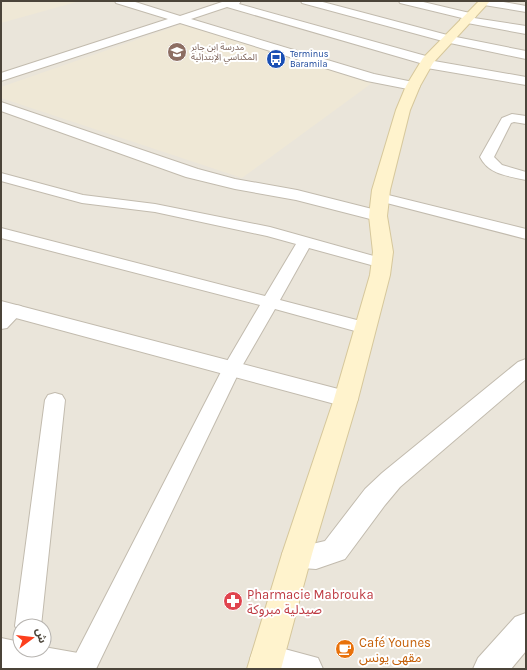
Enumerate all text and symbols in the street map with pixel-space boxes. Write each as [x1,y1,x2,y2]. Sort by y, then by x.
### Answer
school or university icon: مدرسة ابن جابر المكناسي الإبتدائية [166,41,188,63]
place label: مدرسة ابن جابر المكناسي الإبتدائية [190,42,257,64]
bus stop icon: Terminus Baramila [265,48,287,70]
place label: Terminus Baramila [290,49,329,69]
place label: Pharmacie Mabrouka صيدلية مبروكة [247,587,374,617]
pharmacy icon: Pharmacie Mabrouka صيدلية مبروكة [222,590,244,612]
north arrow [12,618,52,658]
text: ش [33,627,49,645]
place label: Café Younes مقهى يونس [359,635,431,666]
cafe icon: Café Younes مقهى يونس [334,638,356,660]

